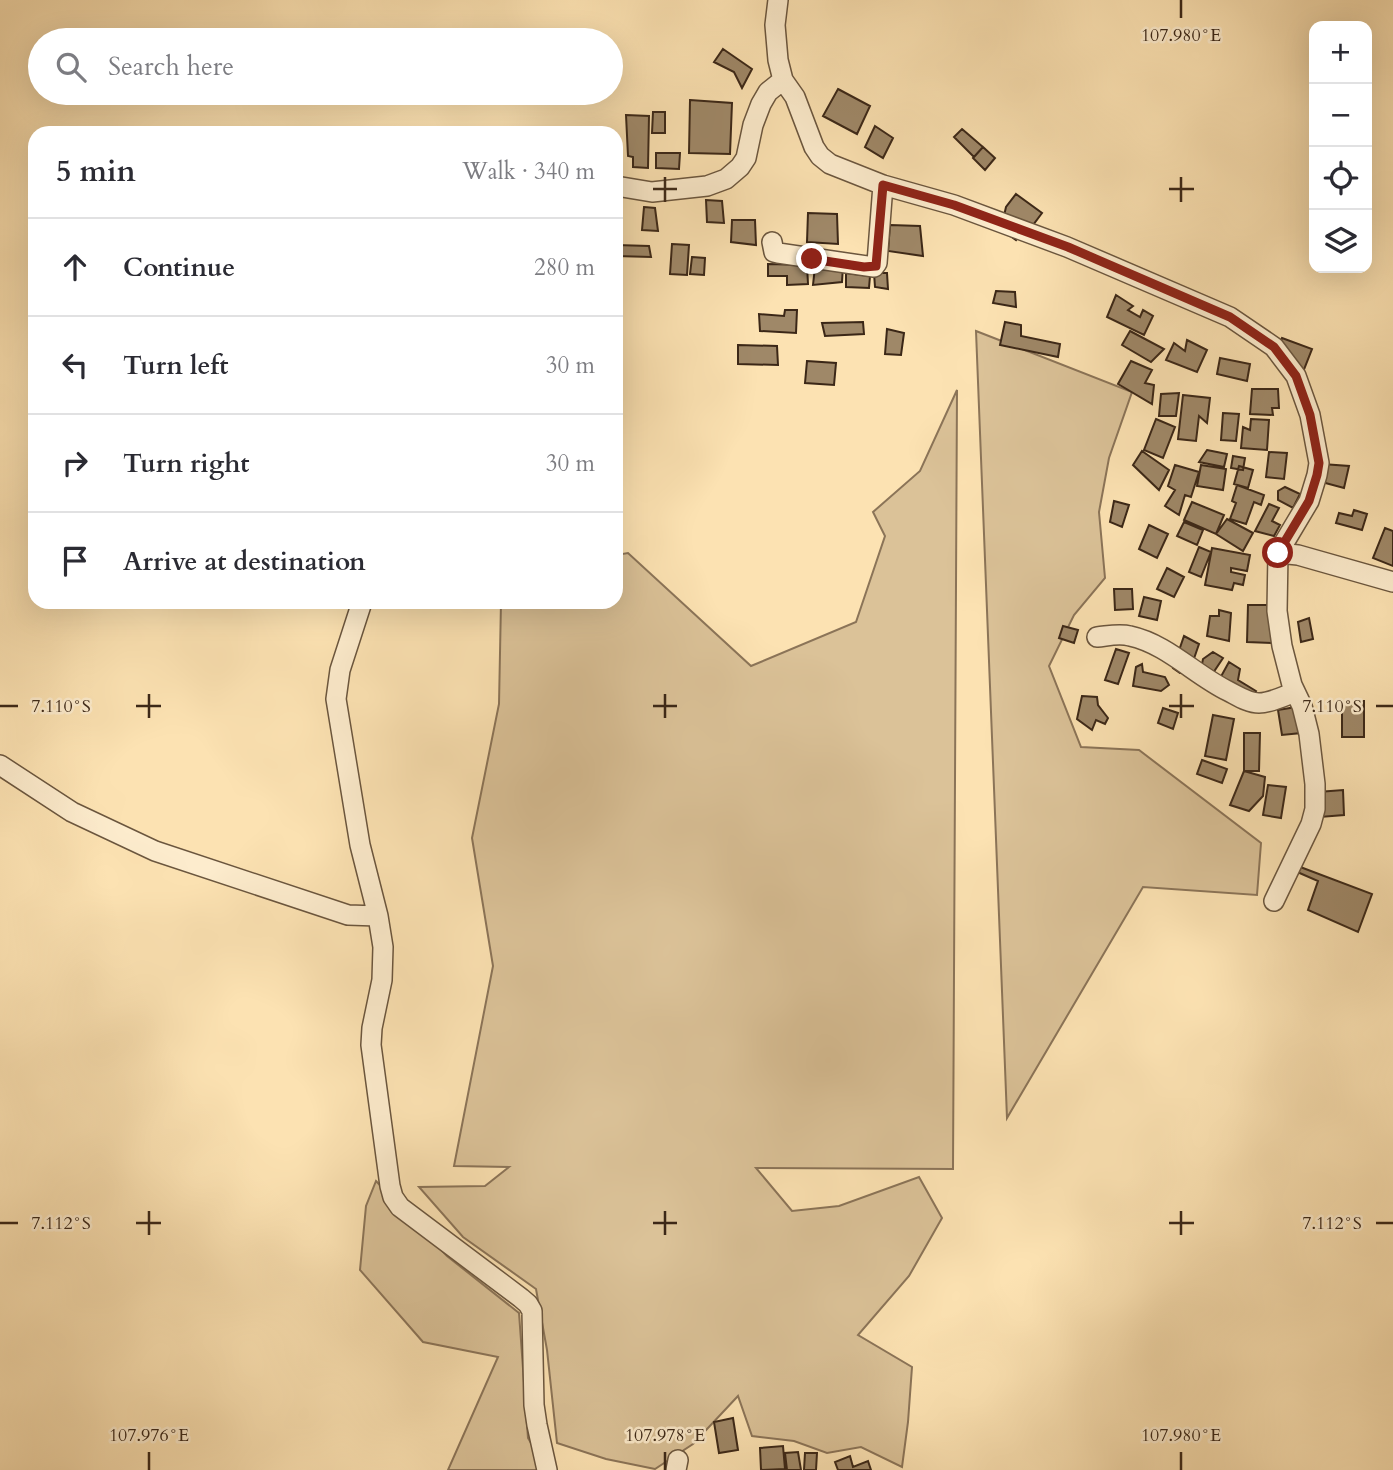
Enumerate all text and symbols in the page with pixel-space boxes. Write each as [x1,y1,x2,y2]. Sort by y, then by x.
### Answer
map controls [1309,21,1372,273]
button: + [1309,21,1372,84]
text: 107.980°E [1141,23,1221,48]
search box [28,28,623,105]
icon: search [52,48,90,86]
text: Search here [108,49,234,84]
button: − [1309,84,1372,147]
button: locate [1309,147,1372,210]
text: 5 min [56,151,136,192]
text: Walk · 340 m [462,156,595,187]
button: layers [1309,210,1372,273]
route end [796,243,827,274]
icon: ahead [56,248,94,286]
text: Continue [123,250,235,285]
text: 280 m [534,252,595,283]
icon: left [56,346,94,384]
text: Turn left [123,348,228,383]
text: 30 m [546,350,595,381]
icon: right [56,444,94,482]
text: Turn right [123,446,250,481]
text: 30 m [546,448,595,479]
route start [1262,537,1293,568]
icon: arrive [56,542,94,580]
text: Arrive at destination [123,544,366,579]
text: 7.110°S [31,694,91,719]
text: 7.110°S [1302,694,1362,719]
text: 7.112°S [31,1211,91,1236]
text: 7.112°S [1302,1211,1362,1236]
text: 107.976°E [109,1423,189,1448]
text: 107.978°E [625,1423,705,1448]
text: 107.980°E [1141,1423,1221,1448]

